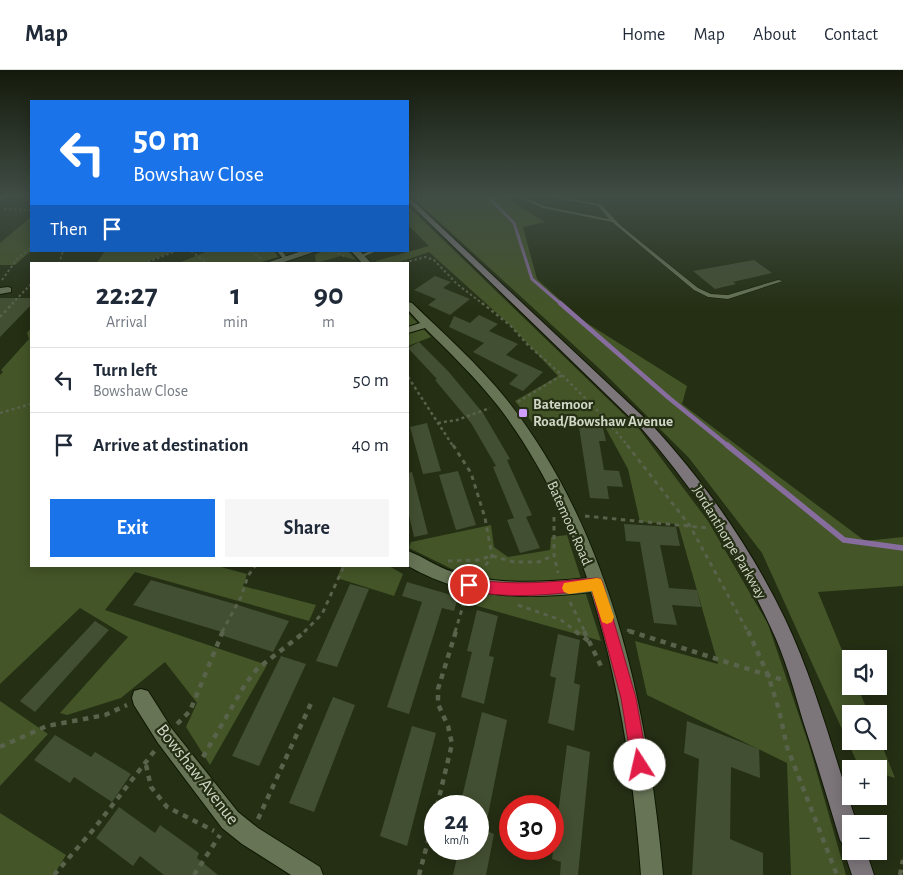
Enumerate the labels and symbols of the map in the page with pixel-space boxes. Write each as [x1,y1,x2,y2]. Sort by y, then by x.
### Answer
place label: Batemoor Road/Bowshaw Avenue [533,397,673,429]
marker: Batemoor Road/Bowshaw Avenue [517,407,529,419]
street label: Batemoor Road [544,479,595,568]
street label: Jordanthorpe Parkway [690,483,770,602]
pin [448,564,490,606]
street label: Bowshaw Avenue [153,721,242,828]
position arrow [613,738,665,790]
speed limit sign: 30 [499,795,564,860]

